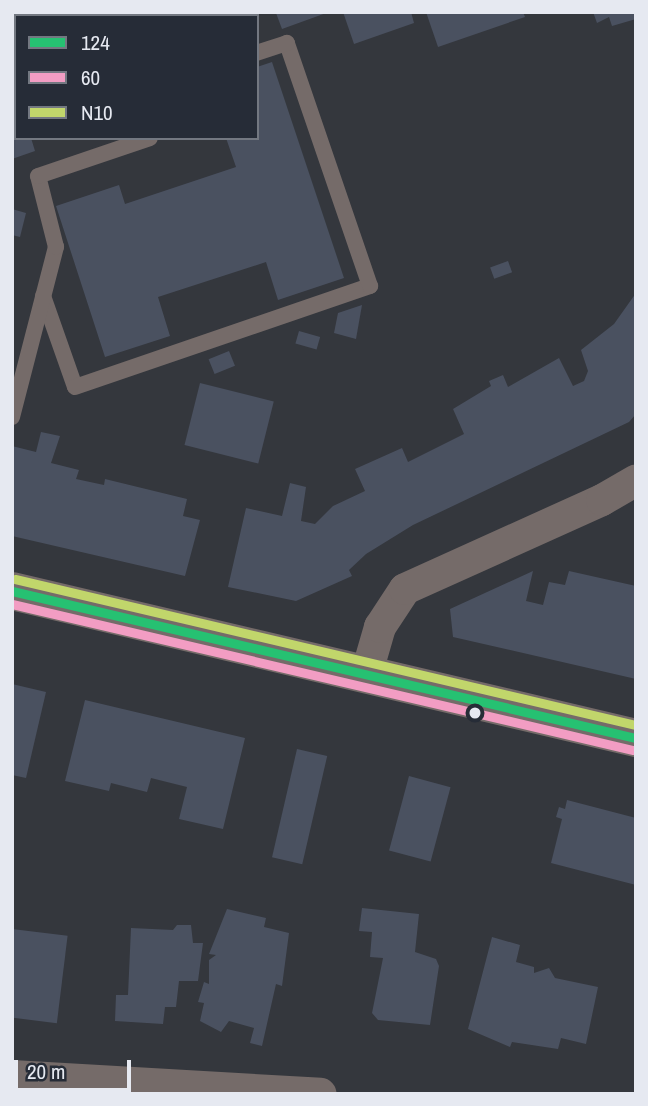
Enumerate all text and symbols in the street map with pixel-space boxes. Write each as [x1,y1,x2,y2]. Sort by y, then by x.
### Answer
legend [14,14,259,140]
text: 124 [81,28,110,57]
text: 60 [81,63,100,92]
text: N10 [81,98,113,127]
unlabelled marker [468,706,482,720]
scale bar [18,1046,135,1090]
text: 20 m [27,1057,65,1086]

